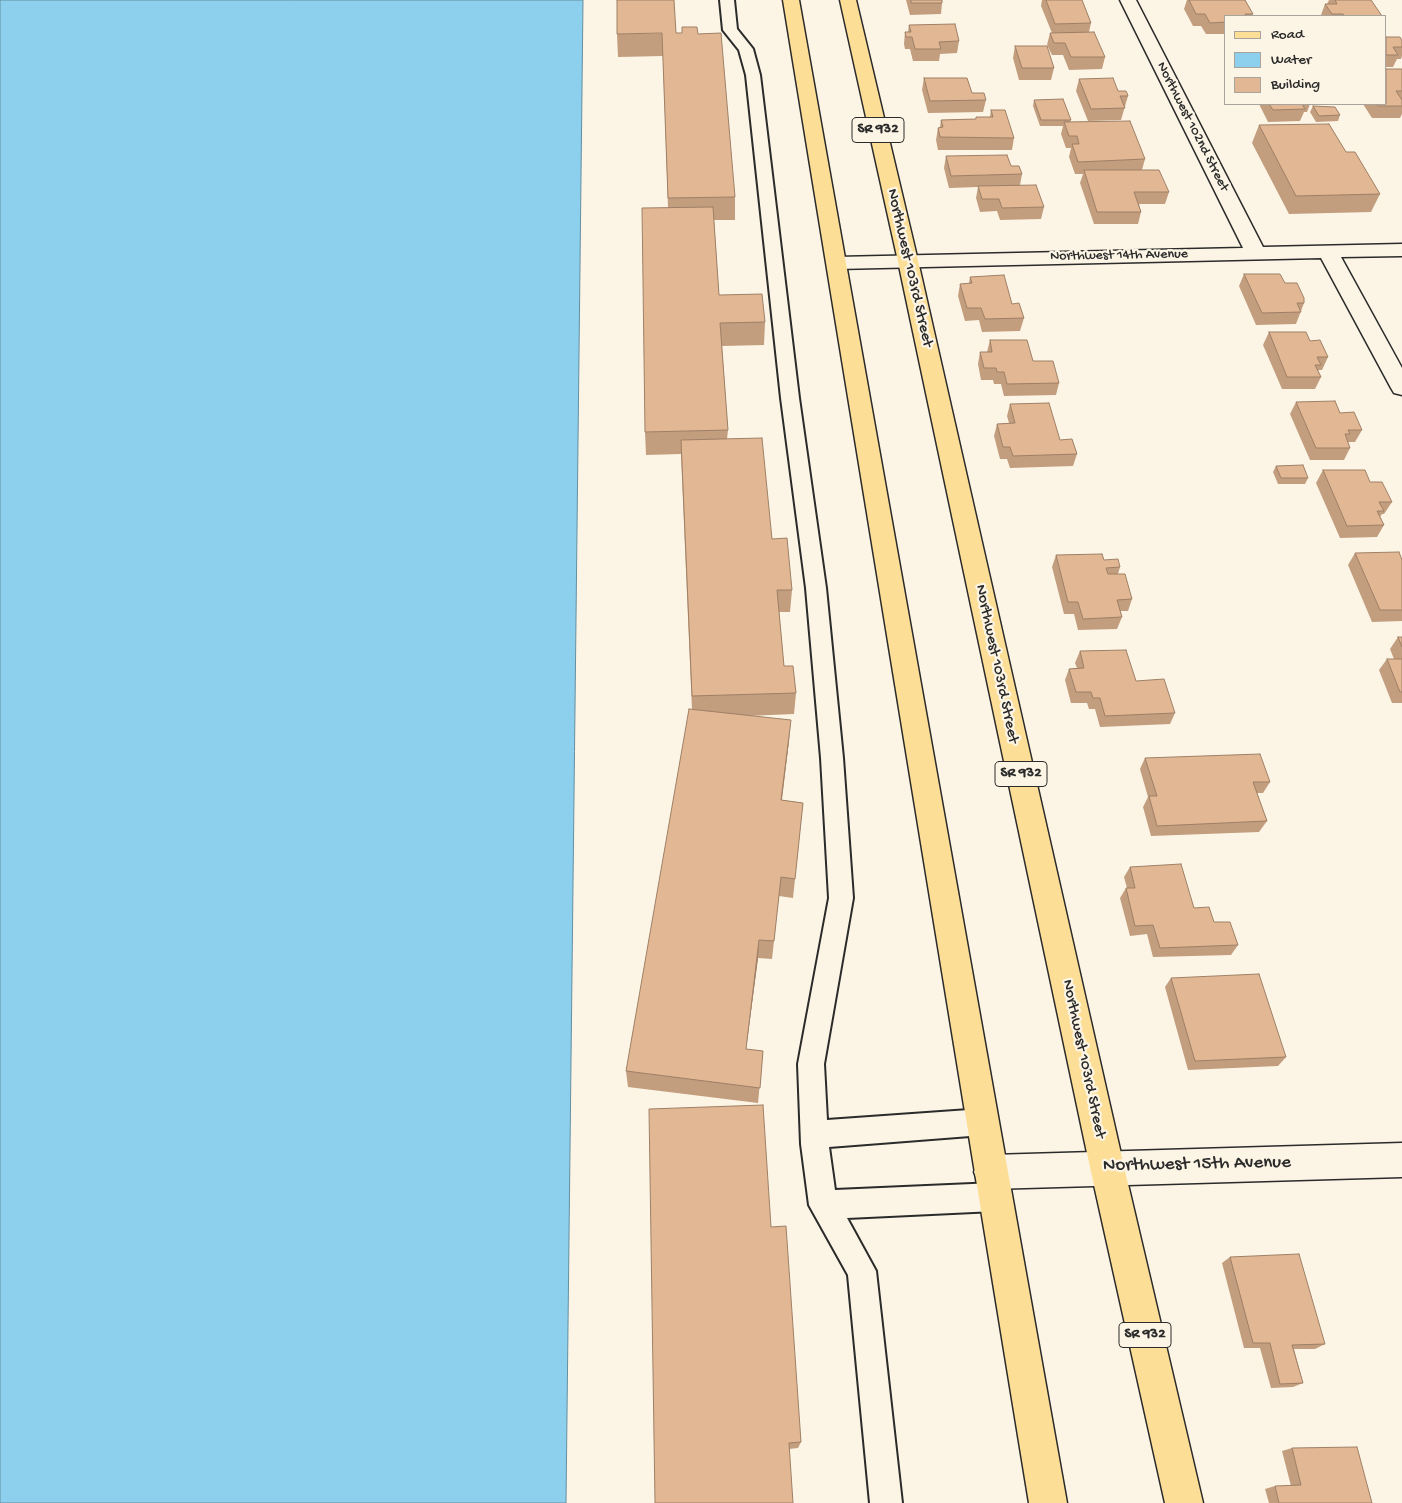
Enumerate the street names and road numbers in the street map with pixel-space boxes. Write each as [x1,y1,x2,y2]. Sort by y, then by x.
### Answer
street label: Northwest 102nd Street [1152,60,1232,194]
road number: SR 932 [852,118,904,142]
street label: Northwest 103rd Street [881,187,937,349]
street label: Northwest 14th Avenue [1050,246,1188,266]
street label: Northwest 103rd Street [970,583,1022,745]
road number: SR 932 [995,762,1047,786]
street label: Northwest 103rd Street [1057,978,1109,1140]
street label: Northwest 15th Avenue [1103,1152,1291,1178]
road number: SR 932 [1119,1322,1171,1348]

